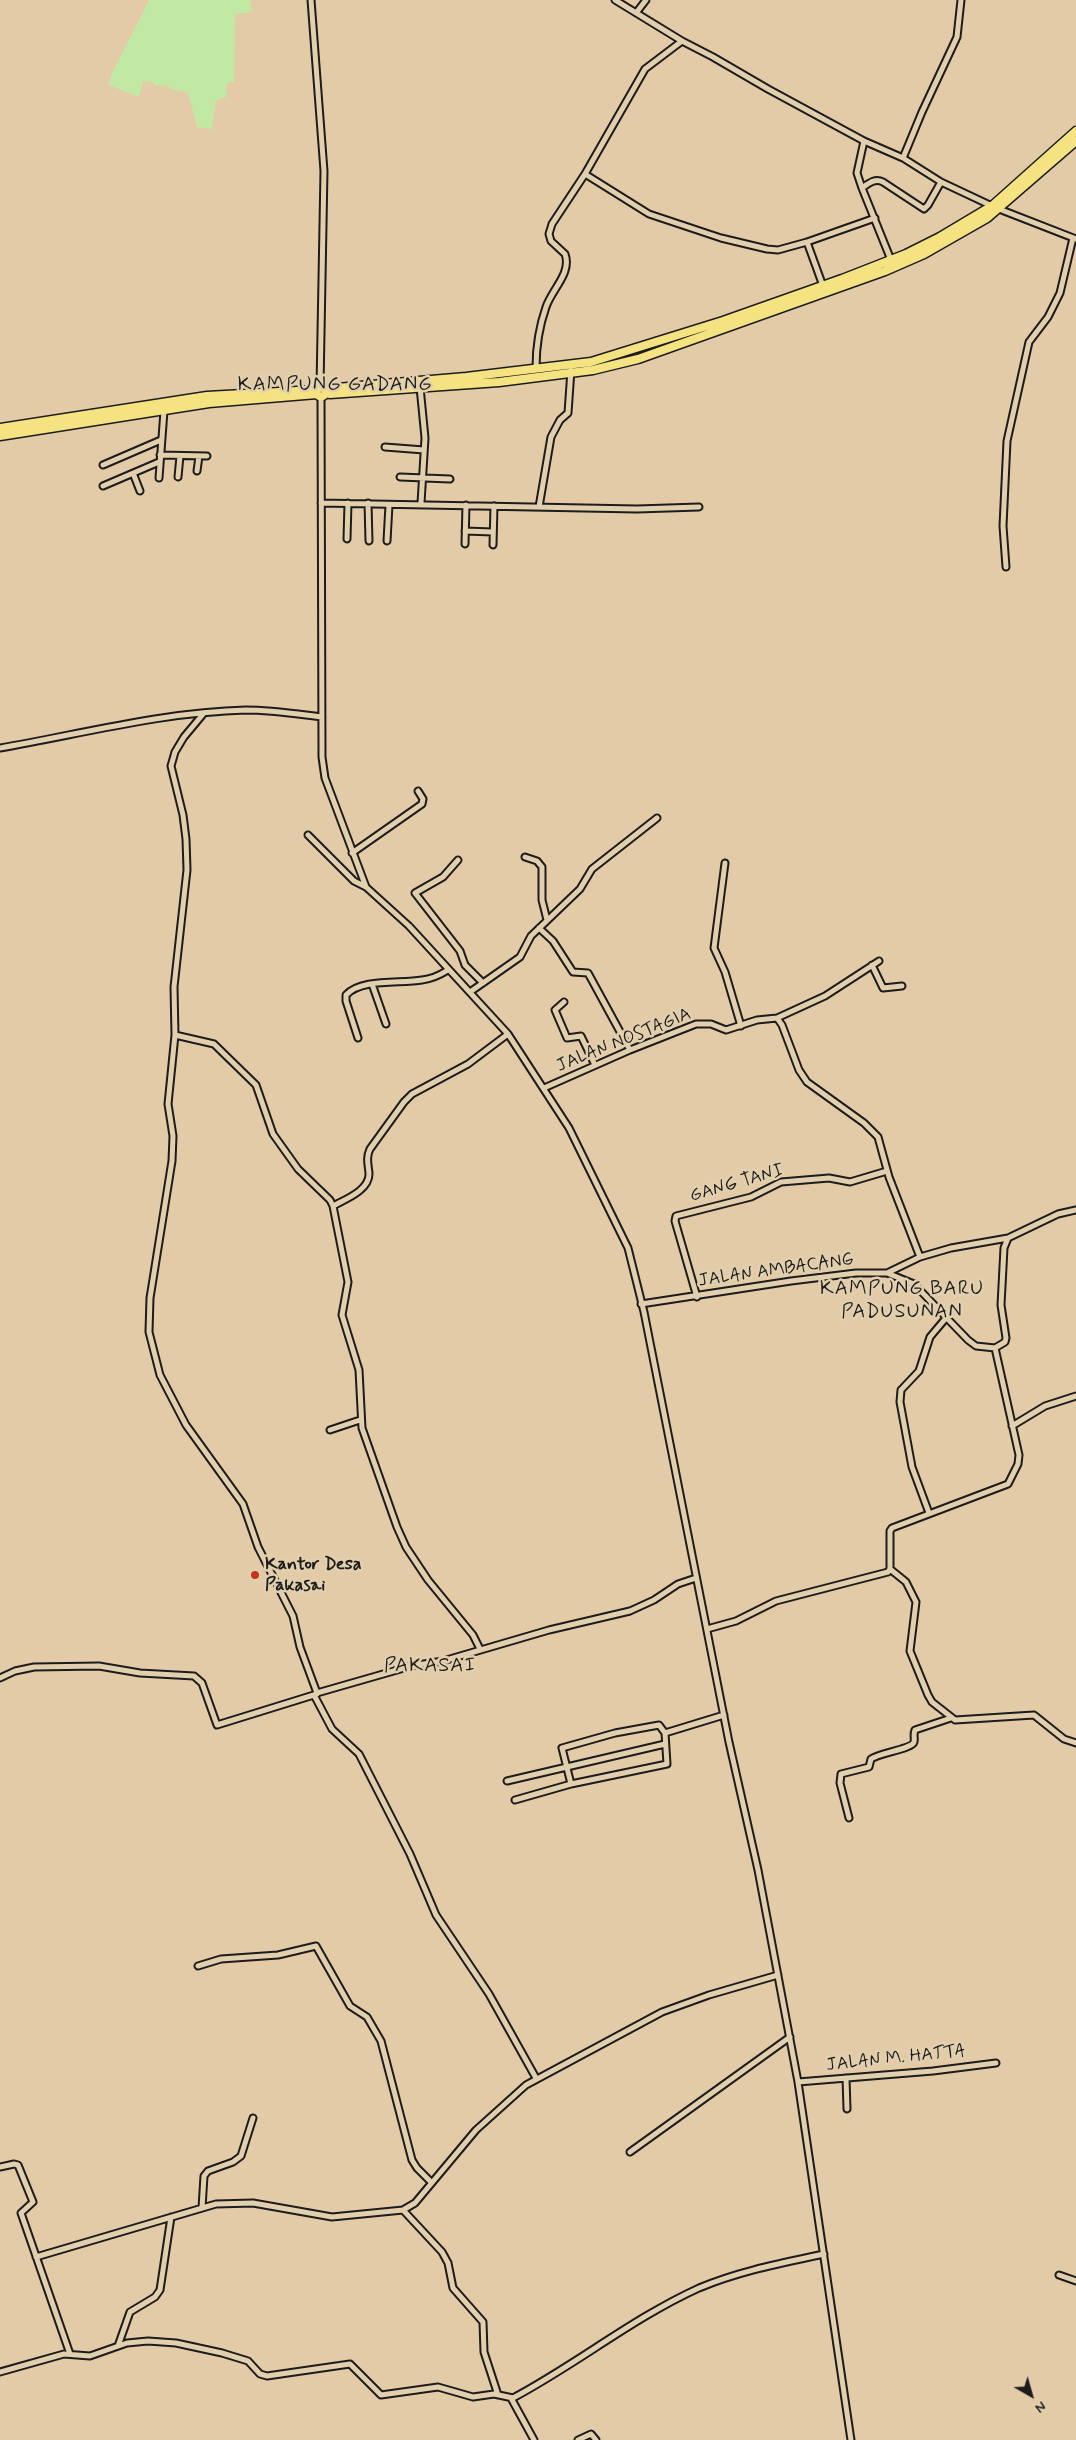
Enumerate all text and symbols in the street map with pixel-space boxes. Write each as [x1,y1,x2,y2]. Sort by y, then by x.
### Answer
district label: KAMPUNG GADANG [236,374,434,398]
street label: JALAN NOSTAGIA [553,1004,695,1078]
street label: GANG TANI [688,1160,786,1208]
street label: JALAN AMBACANG [697,1249,855,1293]
district label: KAMPUNG BARU PADUSUNAN [818,1278,986,1325]
place label: Kantor Desa Pakasai [265,1554,361,1596]
marker: Kantor Desa Pakasai [249,1569,261,1581]
district label: PAKASAI [384,1655,476,1679]
street label: JALAN M. HATTA [825,2041,967,2077]
north arrow [1006,2370,1056,2420]
text: N [1031,2397,1049,2417]

